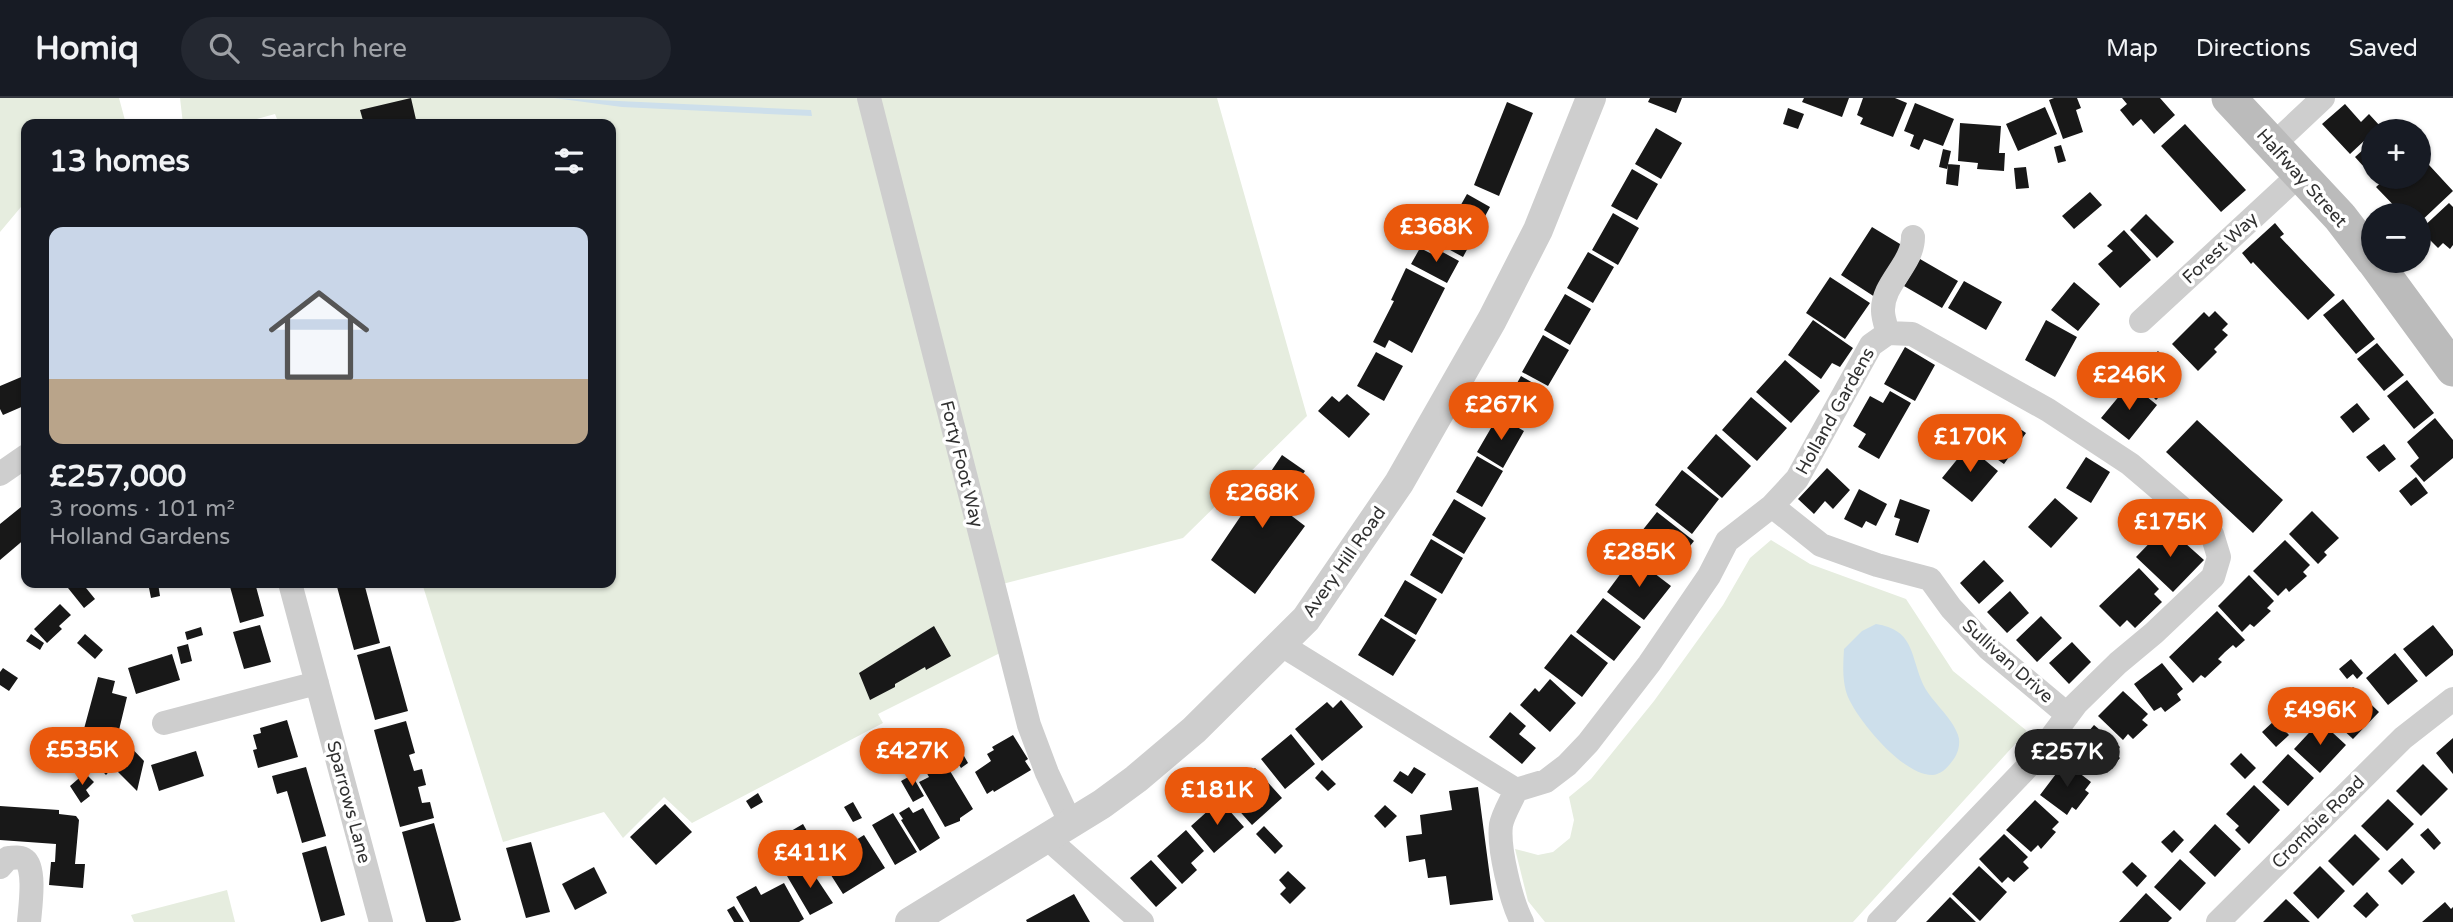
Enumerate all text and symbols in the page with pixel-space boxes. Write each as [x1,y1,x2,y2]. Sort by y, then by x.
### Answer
search box [181,17,671,80]
text: Homiq [35,29,139,68]
icon: search [205,29,243,67]
text: Search here [261,33,407,64]
text: Map [2106,34,2158,63]
text: Directions [2196,34,2311,63]
text: Saved [2349,34,2418,63]
map controls [2361,119,2431,273]
button: + [2361,119,2431,189]
street label: Halfway Street [2252,124,2352,232]
icon: filters [550,142,588,180]
text: 13 homes [49,143,190,180]
button: − [2361,203,2431,273]
pin: £368K [1387,204,1485,264]
street label: Forest Way [2178,207,2263,289]
text: £368K [1400,213,1472,241]
icon: home [256,272,382,398]
street label: Holland Gardens [1791,344,1879,478]
pin: £246K [2080,352,2178,412]
text: £246K [2093,361,2165,389]
pin: £267K [1452,382,1550,442]
text: £267K [1465,391,1537,419]
street label: Forty Foot Way [936,398,988,530]
pin: £170K [1921,414,2019,474]
text: £170K [1934,423,2006,451]
text: £257,000 [49,458,186,495]
pin: £268K [1213,470,1311,530]
text: £268K [1226,479,1298,507]
text: 3 rooms · 101 m² [49,495,235,523]
pin: £175K [2121,500,2219,559]
street label: Avery Hill Road [1298,502,1390,622]
text: £175K [2134,508,2206,536]
text: Holland Gardens [49,523,230,551]
pin: £285K [1590,530,1688,589]
text: £285K [1603,538,1675,566]
street label: Sullivan Drive [1958,614,2058,708]
pin: £496K [2271,688,2369,747]
text: £496K [2284,696,2356,724]
pin: £535K [33,728,131,787]
pin: £427K [863,728,961,788]
pin: £257K [2018,730,2116,789]
text: £535K [46,736,118,764]
text: £427K [876,737,948,765]
street label: Sparrows Lane [322,738,376,866]
text: £257K [2031,738,2103,766]
pin: £181K [1168,768,1266,827]
street label: Crombie Road [2267,771,2369,873]
text: £181K [1181,776,1253,804]
pin: £411K [761,830,859,890]
text: £411K [774,839,846,867]

